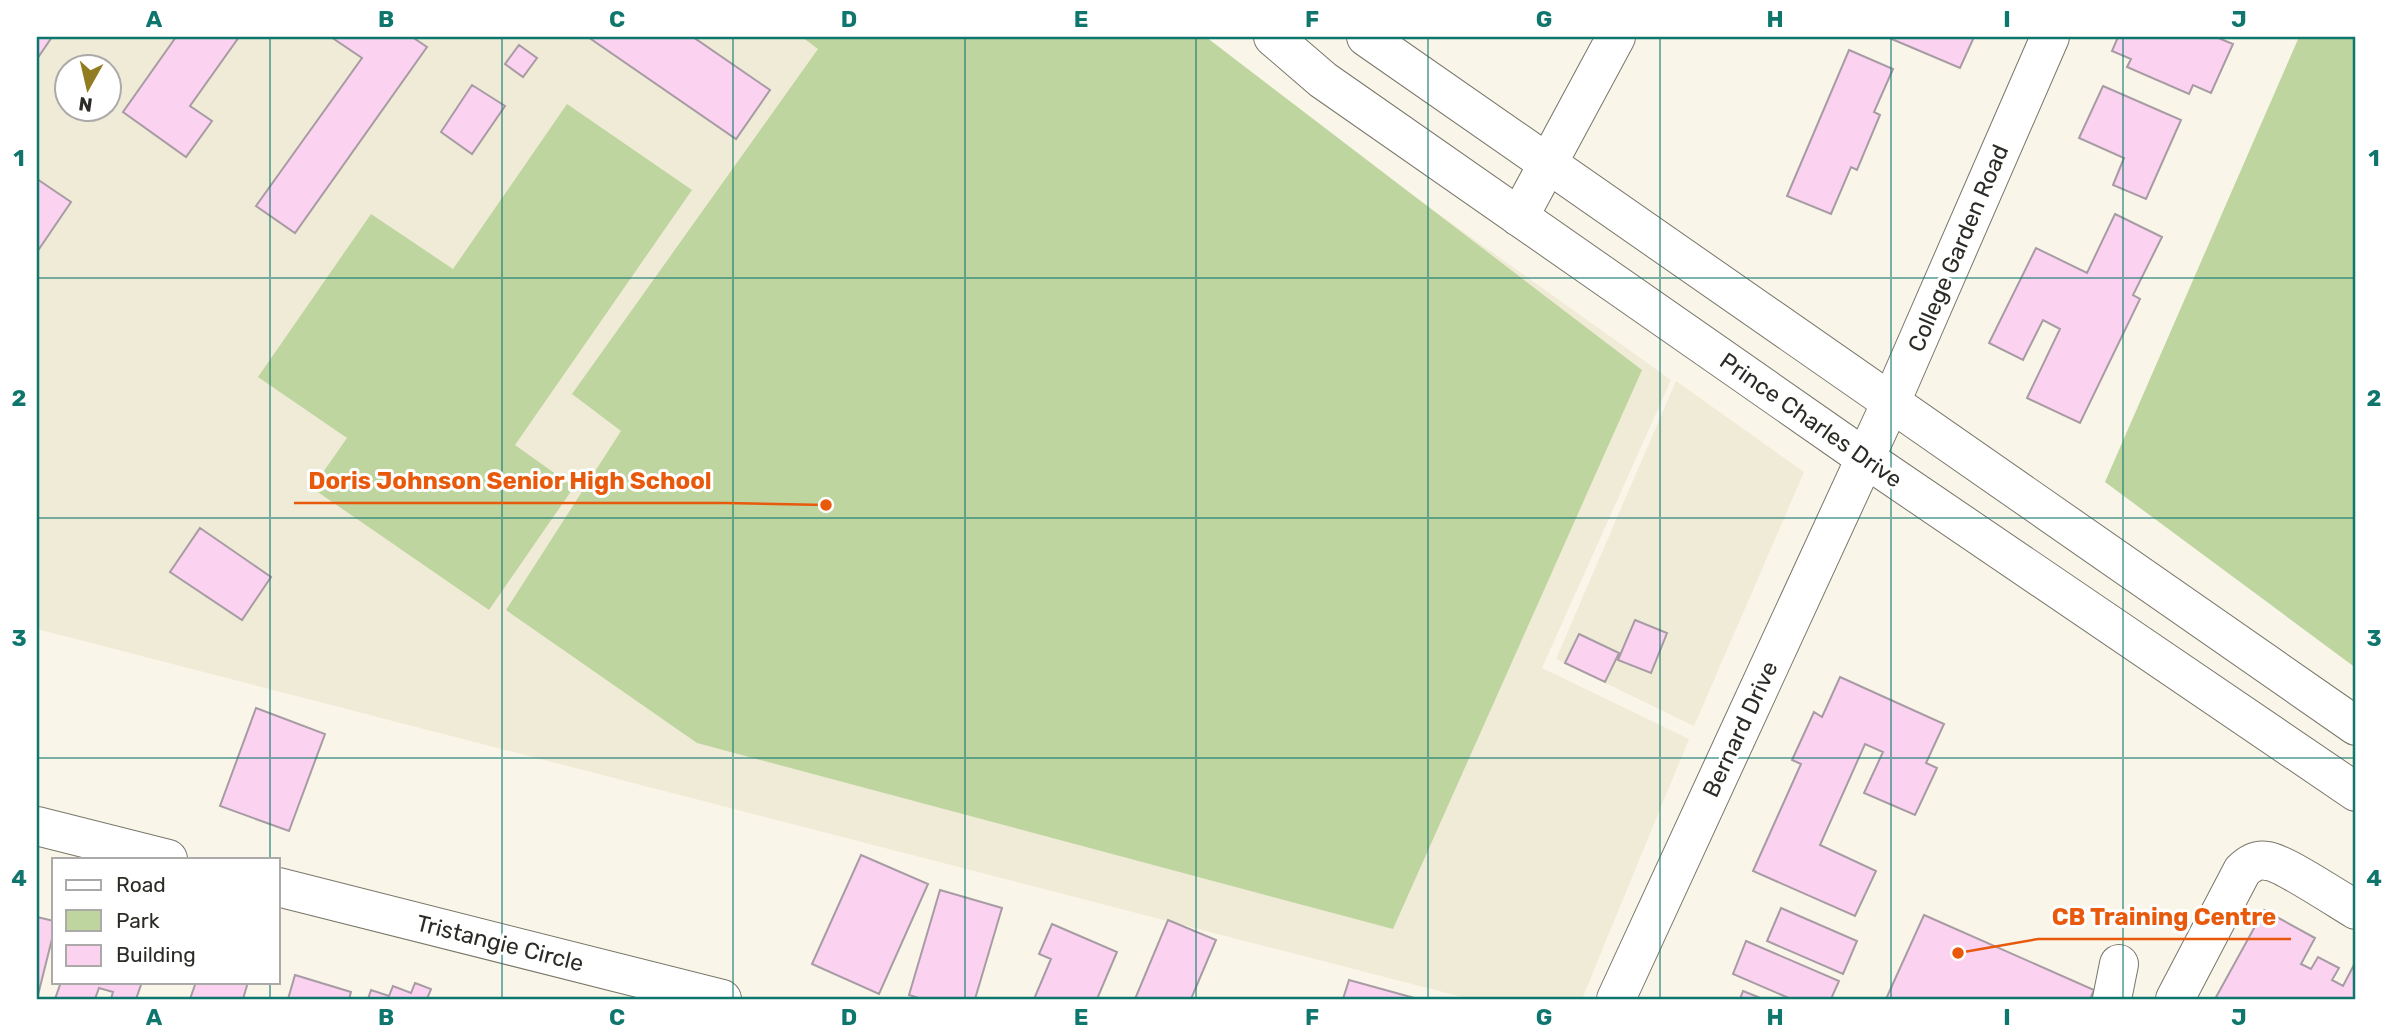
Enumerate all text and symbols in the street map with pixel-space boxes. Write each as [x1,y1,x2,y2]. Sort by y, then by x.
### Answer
text: A [146,5,163,33]
text: B [378,5,394,33]
text: C [609,5,625,33]
text: D [841,5,857,33]
text: E [1074,5,1088,33]
text: F [1305,5,1319,33]
text: G [1536,5,1552,33]
text: H [1766,5,1784,33]
text: I [2003,5,2011,33]
text: J [2231,5,2247,33]
north arrow [52,52,122,122]
text: N [77,92,94,117]
street label: College Garden Road [1902,140,2014,356]
text: 1 [13,144,25,172]
text: 1 [2368,144,2380,172]
street label: Prince Charles Drive [1714,347,1908,493]
text: 2 [12,384,26,412]
text: 2 [2367,384,2381,412]
callout: Doris Johnson Senior High School [294,458,726,503]
text: Doris Johnson Senior High School [308,467,712,495]
text: 3 [11,624,27,652]
text: 3 [2366,624,2382,652]
street label: Bernard Drive [1696,657,1784,801]
legend [52,858,280,984]
text: 4 [11,864,27,892]
text: 4 [2366,864,2382,892]
text: Road [116,872,166,897]
callout: CB Training Centre [2038,894,2291,939]
text: CB Training Centre [2052,903,2276,931]
text: Park [116,908,160,933]
street label: Tristangie Circle [413,909,587,977]
text: Building [116,942,196,967]
text: A [146,1003,163,1031]
text: B [378,1003,394,1031]
text: C [609,1003,625,1031]
text: D [841,1003,857,1031]
text: E [1074,1003,1088,1031]
text: F [1305,1003,1319,1031]
text: G [1536,1003,1552,1031]
text: H [1766,1003,1784,1031]
text: I [2003,1003,2011,1031]
text: J [2231,1003,2247,1031]

